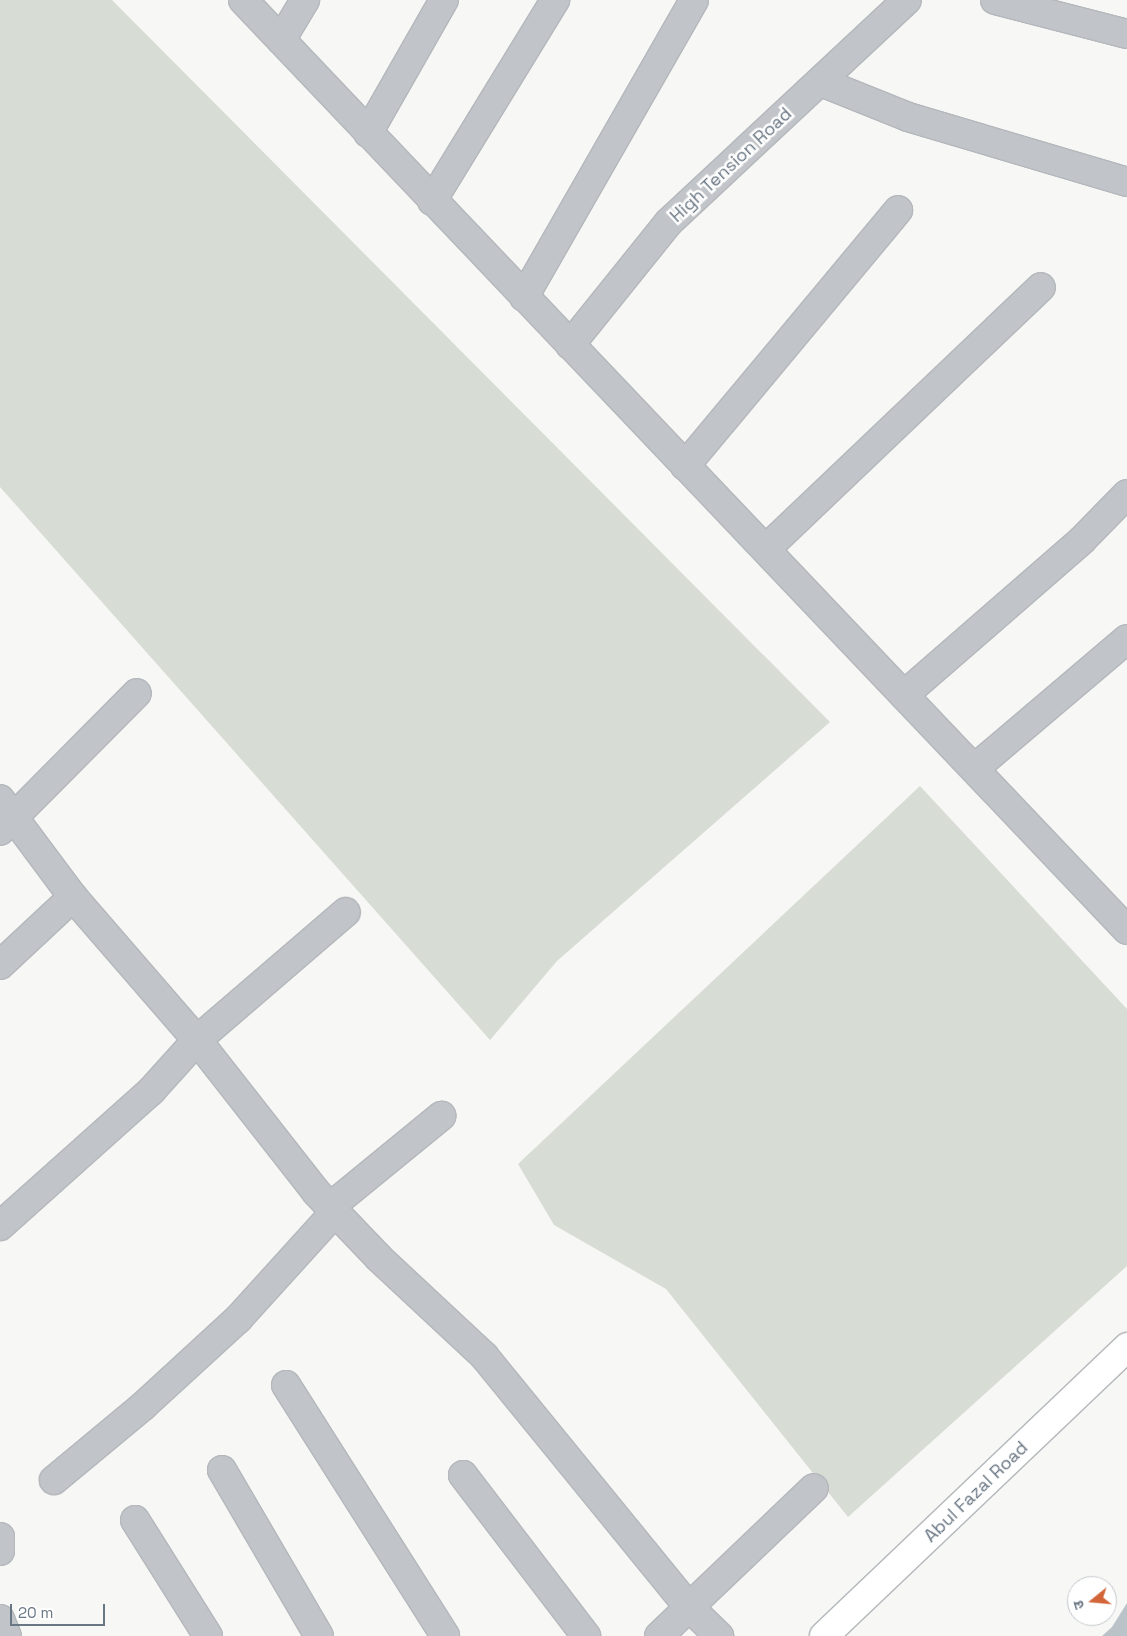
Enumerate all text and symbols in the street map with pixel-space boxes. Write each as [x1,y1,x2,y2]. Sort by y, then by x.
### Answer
street label: High Tension Road [666,103,796,227]
street label: Abul Fazal Road [920,1437,1032,1547]
north arrow [1067,1576,1117,1626]
scale bar [12,1594,108,1626]
text: उ [1069,1599,1088,1612]
text: 20 m [18,1603,53,1622]

